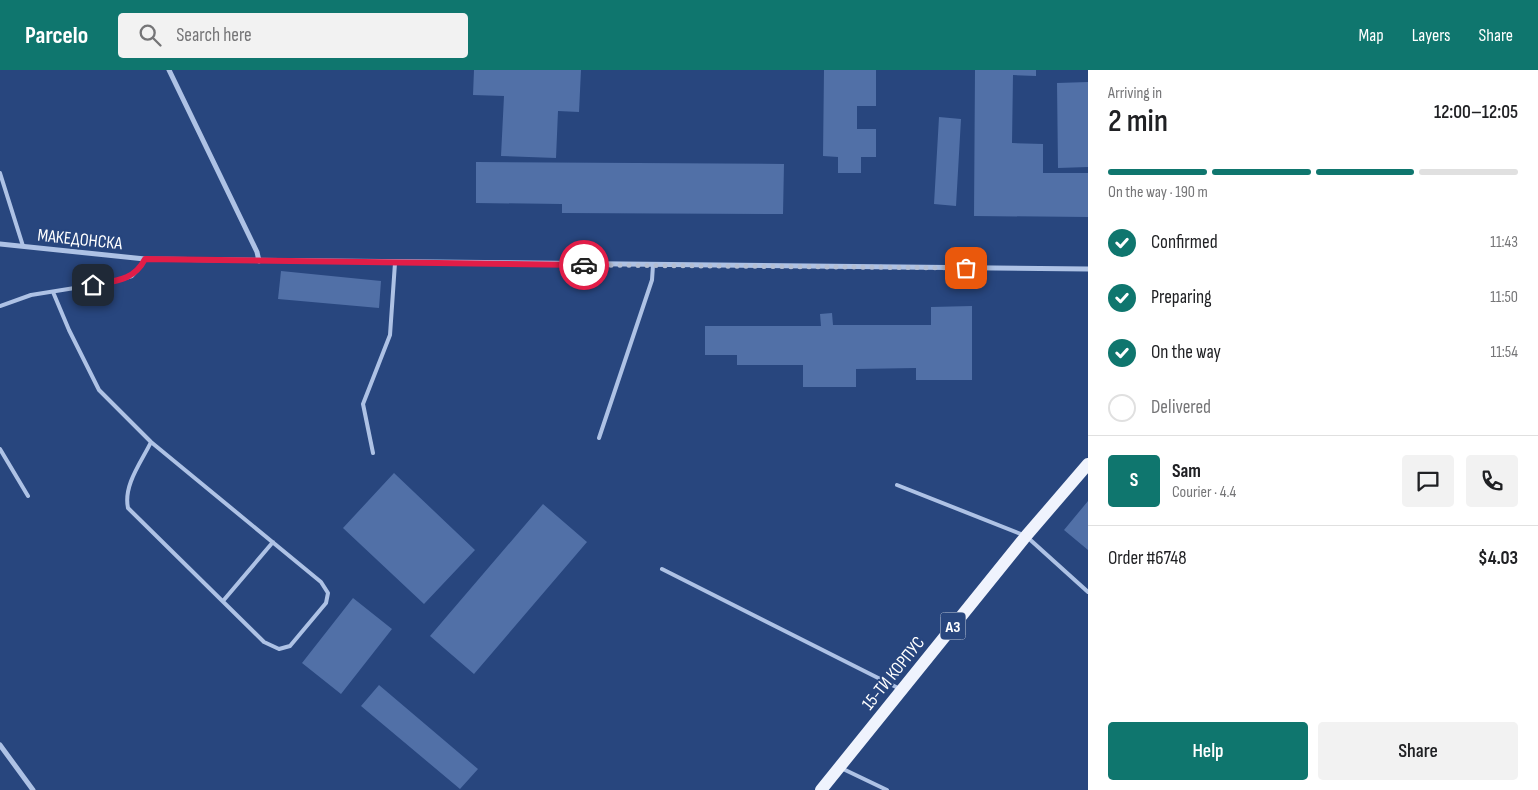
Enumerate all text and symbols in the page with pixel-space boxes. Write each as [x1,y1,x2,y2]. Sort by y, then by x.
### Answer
search box [118,13,468,58]
text: Parcelo [25,21,88,50]
icon: search [136,21,164,49]
text: Search here [176,24,252,47]
text: Map [1359,25,1384,46]
text: Layers [1412,25,1451,46]
text: Share [1479,25,1513,46]
text: Arriving in [1108,84,1162,103]
text: 12:00–12:05 [1434,101,1518,124]
text: 2 min [1108,102,1168,141]
text: On the way · 190 m [1108,183,1208,202]
street label: МАКЕДОНСКА [36,225,124,254]
icon: check [1108,229,1136,257]
text: Confirmed [1151,231,1218,254]
text: 11:43 [1490,233,1518,252]
courier [559,240,609,290]
pin [945,247,987,289]
icon: car [570,251,598,279]
icon: bag [952,254,980,282]
pin [72,264,114,306]
icon: home [79,271,107,299]
icon: check [1108,284,1136,312]
text: Preparing [1151,286,1212,309]
text: 11:50 [1490,288,1518,307]
icon: check [1108,339,1136,367]
text: On the way [1151,341,1221,364]
text: 11:54 [1491,343,1518,362]
text: Delivered [1151,396,1211,419]
button: chat [1402,455,1454,507]
button: phone [1466,455,1518,507]
text: Sam [1172,460,1201,483]
text: S [1130,469,1138,492]
text: Courier · 4.4 [1172,483,1236,502]
text: Order #6748 [1108,547,1186,570]
text: $4.03 [1478,547,1518,570]
road number: A3 [940,612,966,640]
street label: 15-ТИ КОРПУС [858,632,929,714]
button: Help [1108,722,1308,780]
button: Share [1318,722,1518,780]

